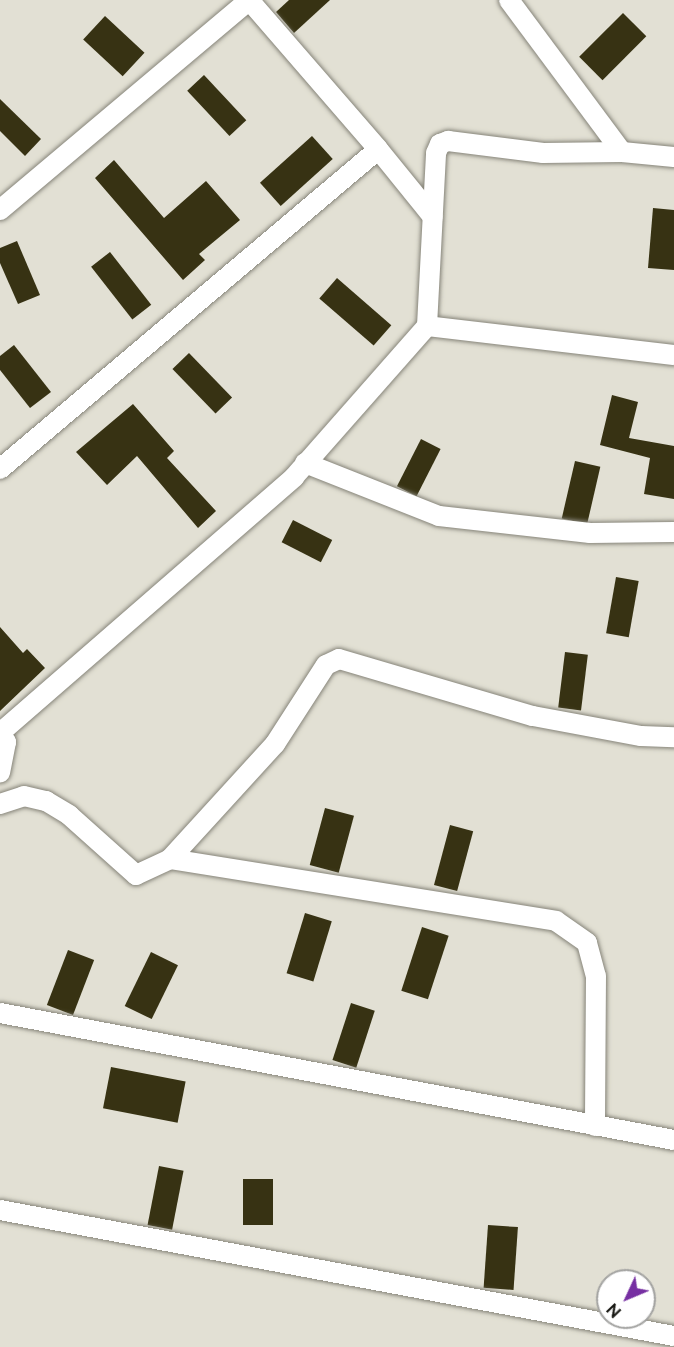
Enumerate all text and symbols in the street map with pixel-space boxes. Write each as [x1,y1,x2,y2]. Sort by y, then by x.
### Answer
north arrow [596,1269,656,1329]
text: N [603,1299,625,1321]

